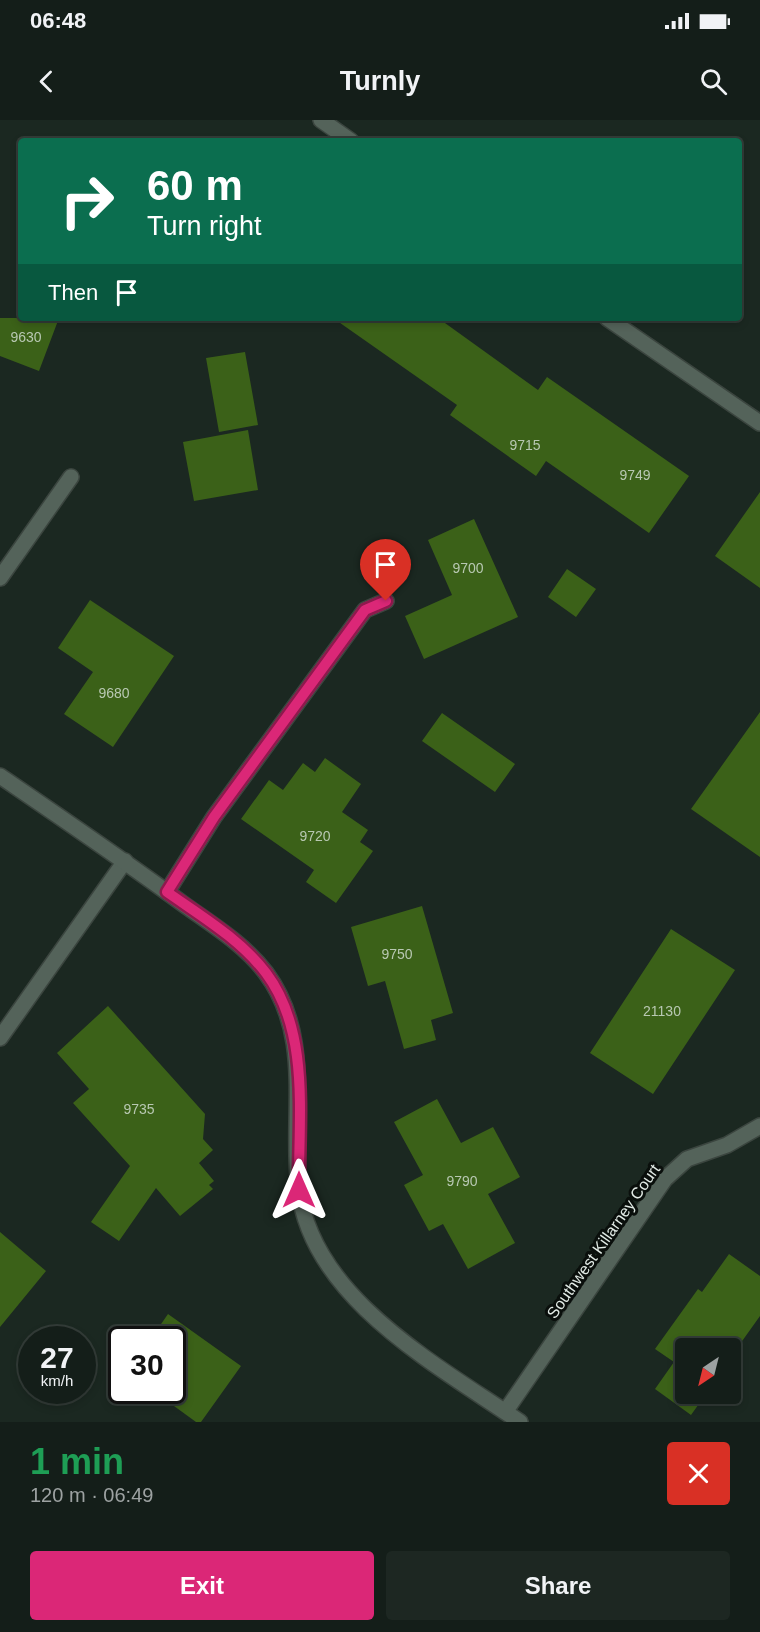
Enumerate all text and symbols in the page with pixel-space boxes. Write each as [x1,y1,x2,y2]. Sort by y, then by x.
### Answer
text: 06:48 [30,8,86,33]
icon: back [30,65,63,98]
icon: search [697,65,730,98]
text: Turnly [340,66,420,96]
icon: right [48,162,126,240]
text: 60 m [147,162,243,209]
text: Turn right [147,211,262,241]
icon: arrive [110,276,143,309]
text: Then [48,280,98,305]
house number: 9630 [10,329,42,345]
house number: 9715 [509,437,541,453]
house number: 9749 [619,467,651,483]
pin [360,539,411,601]
icon: arrive [369,548,402,581]
house number: 9700 [452,560,484,576]
house number: 9680 [98,685,130,701]
house number: 9720 [299,828,331,844]
house number: 9750 [381,946,413,962]
house number: 21130 [643,1003,681,1019]
house number: 9735 [123,1101,155,1117]
position arrow [267,1158,331,1222]
street label: Southwest Killarney Court [544,1161,663,1322]
house number: 9790 [446,1173,478,1189]
speed limit sign: 30 [108,1326,186,1404]
north arrow [675,1338,741,1404]
map controls [675,1338,741,1404]
text: 27 [40,1341,74,1374]
text: km/h [41,1372,73,1389]
text: 1 min [30,1441,124,1482]
button: close [667,1442,730,1505]
text: 120 m · 06:49 [30,1484,153,1506]
button: Exit [30,1551,374,1620]
button: Share [386,1551,730,1620]

